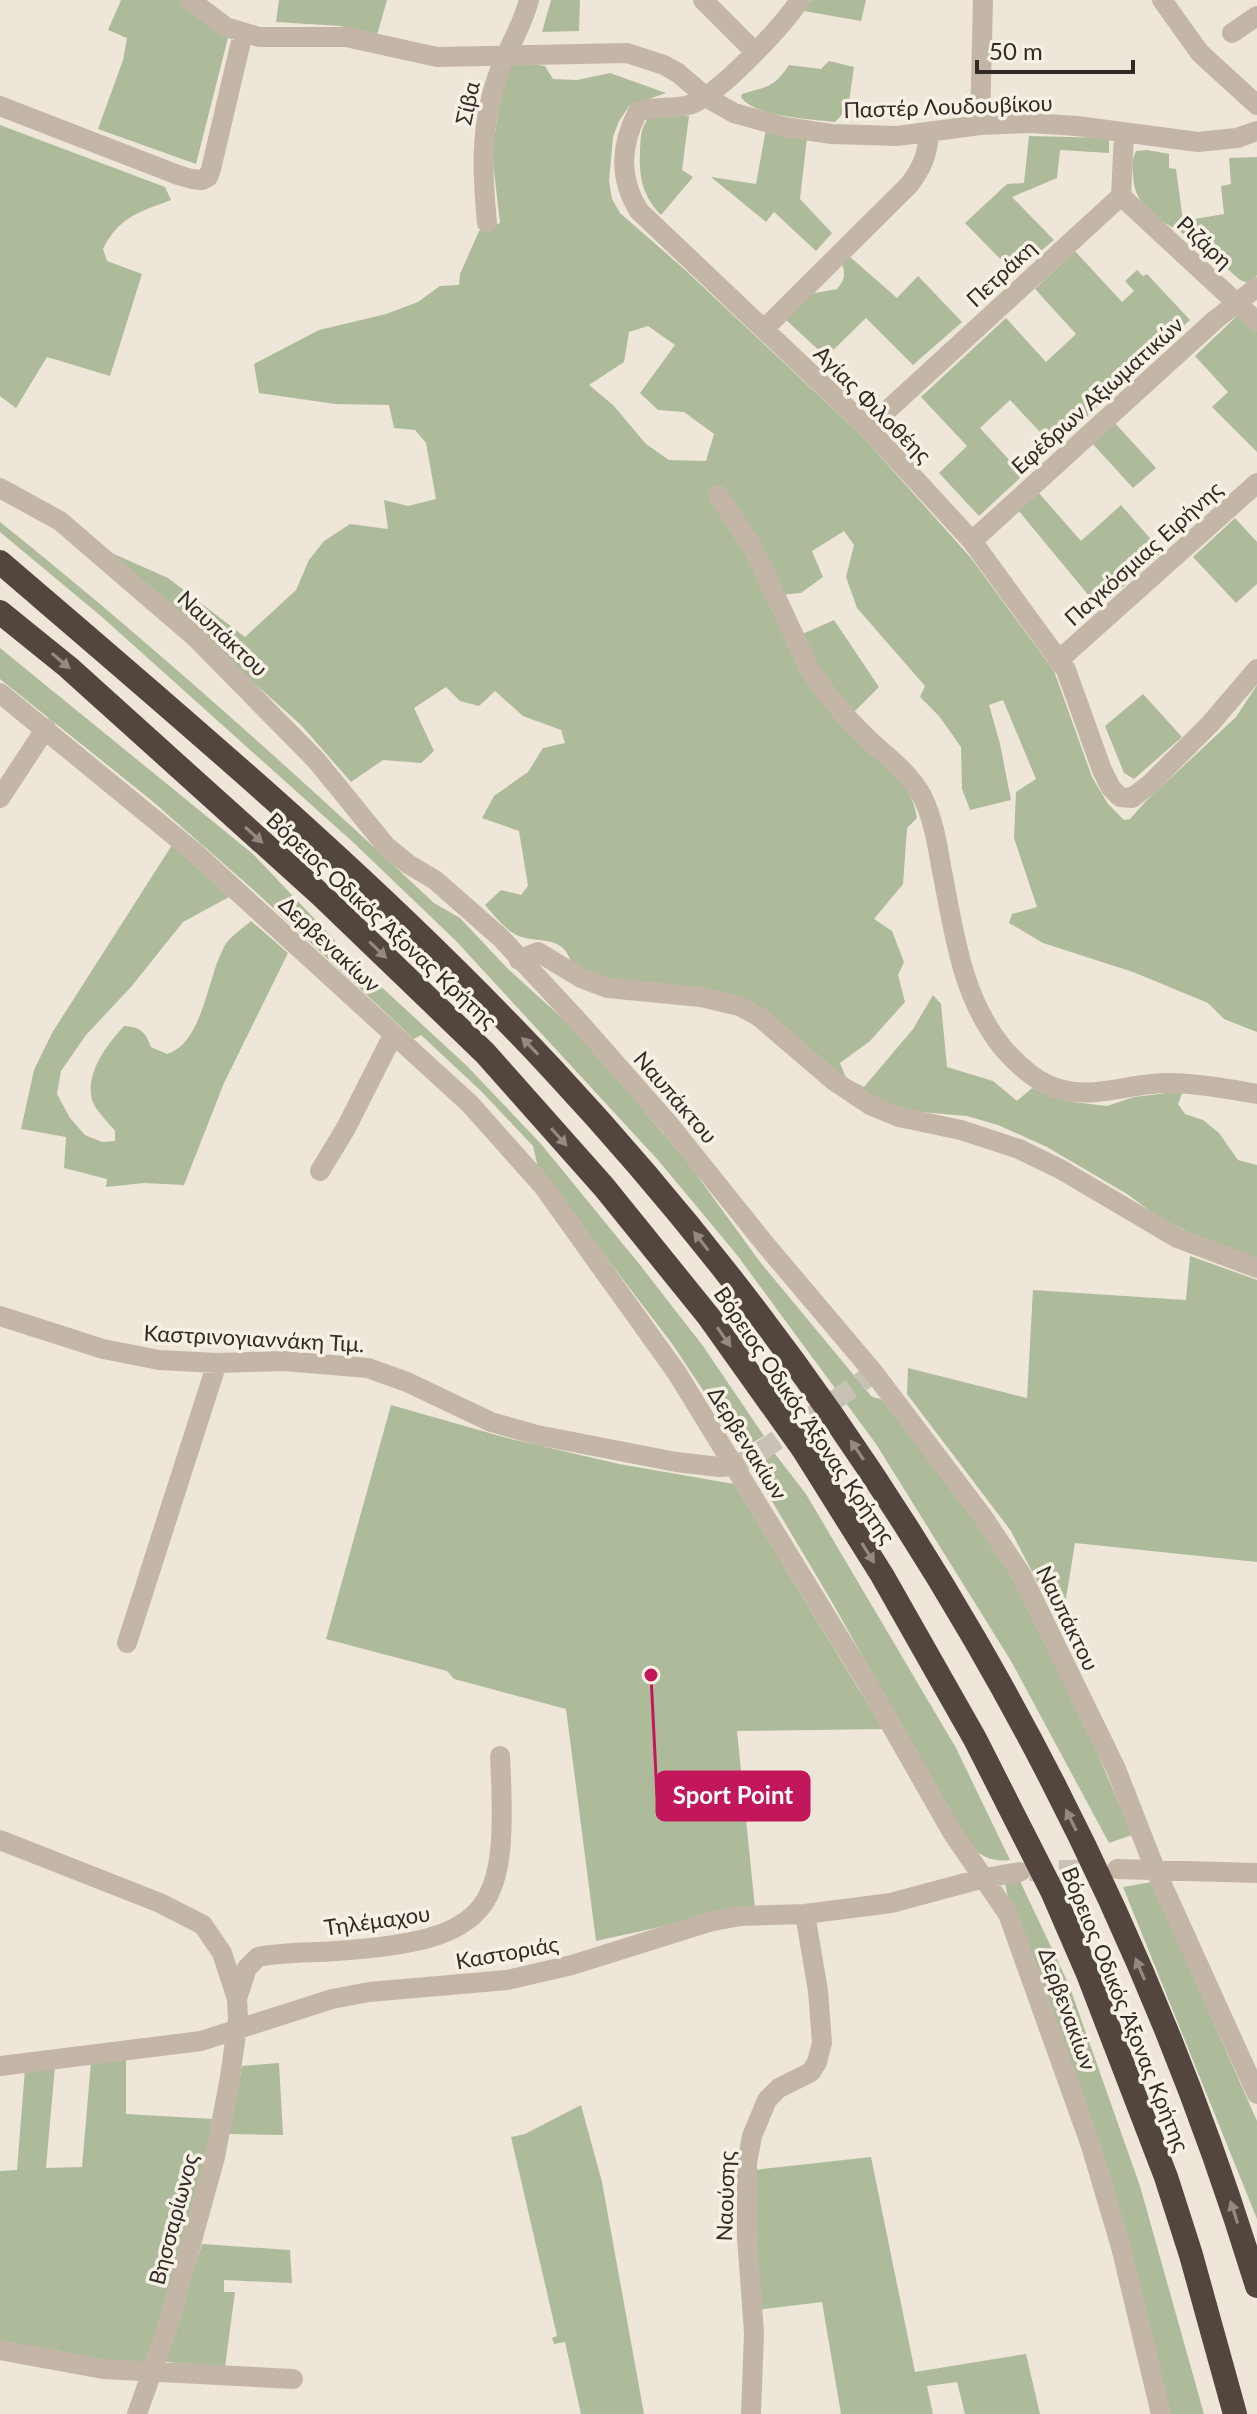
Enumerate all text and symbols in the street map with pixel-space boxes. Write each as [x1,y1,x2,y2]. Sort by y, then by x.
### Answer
scale bar [977,24,1133,74]
text: 50 m [989,36,1043,65]
street label: Σίβα [449,79,485,127]
street label: Παστέρ Λουδουβίκου [843,89,1053,123]
street label: Ριζάρη [1172,210,1238,274]
street label: Πετράκη [960,234,1042,312]
street label: Εφέδρων Αξιωματικών [1005,311,1189,479]
street label: Αγίας Φιλοθέης [809,340,937,468]
street label: Παγκόσμιας Ειρήνης [1059,475,1227,631]
street label: Ναυπάκτου [172,584,274,682]
one-way arrow [50,652,70,669]
street label: Βόρειος Οδικός Άξονας Κρήτης [261,806,503,1034]
one-way arrow [245,825,264,843]
street label: Δερβενακίων [274,890,386,998]
one-way arrow [368,940,387,959]
one-way arrow [521,1037,540,1056]
street label: Ναυπάκτου [629,1045,723,1149]
one-way arrow [550,1126,567,1146]
one-way arrow [694,1231,710,1251]
street label: Βόρειος Οδικός Άξονας Κρήτης [709,1281,901,1549]
street label: Καστρινογιαννάκη Τιμ. [143,1319,365,1357]
one-way arrow [716,1327,731,1348]
street label: Δερβενακίων [703,1381,793,1505]
one-way arrow [849,1439,864,1460]
one-way arrow [861,1543,876,1564]
street label: Ναυπάκτου [1031,1561,1105,1675]
callout: Sport Point [657,1772,809,1820]
text: Sport Point [673,1780,793,1809]
one-way arrow [1064,1808,1078,1831]
street label: Βόρειος Οδικός Άξονας Κρήτης [1056,1863,1196,2155]
street label: Τηλέμαχου [322,1899,432,1941]
street label: Καστοριάς [454,1930,560,1974]
street label: Δερβενακίων [1033,1944,1103,2074]
one-way arrow [1133,1957,1146,1981]
street label: Βησσαρίωνος [142,2150,204,2288]
street label: Ναούσης [710,2150,740,2242]
one-way arrow [1227,2199,1239,2223]

